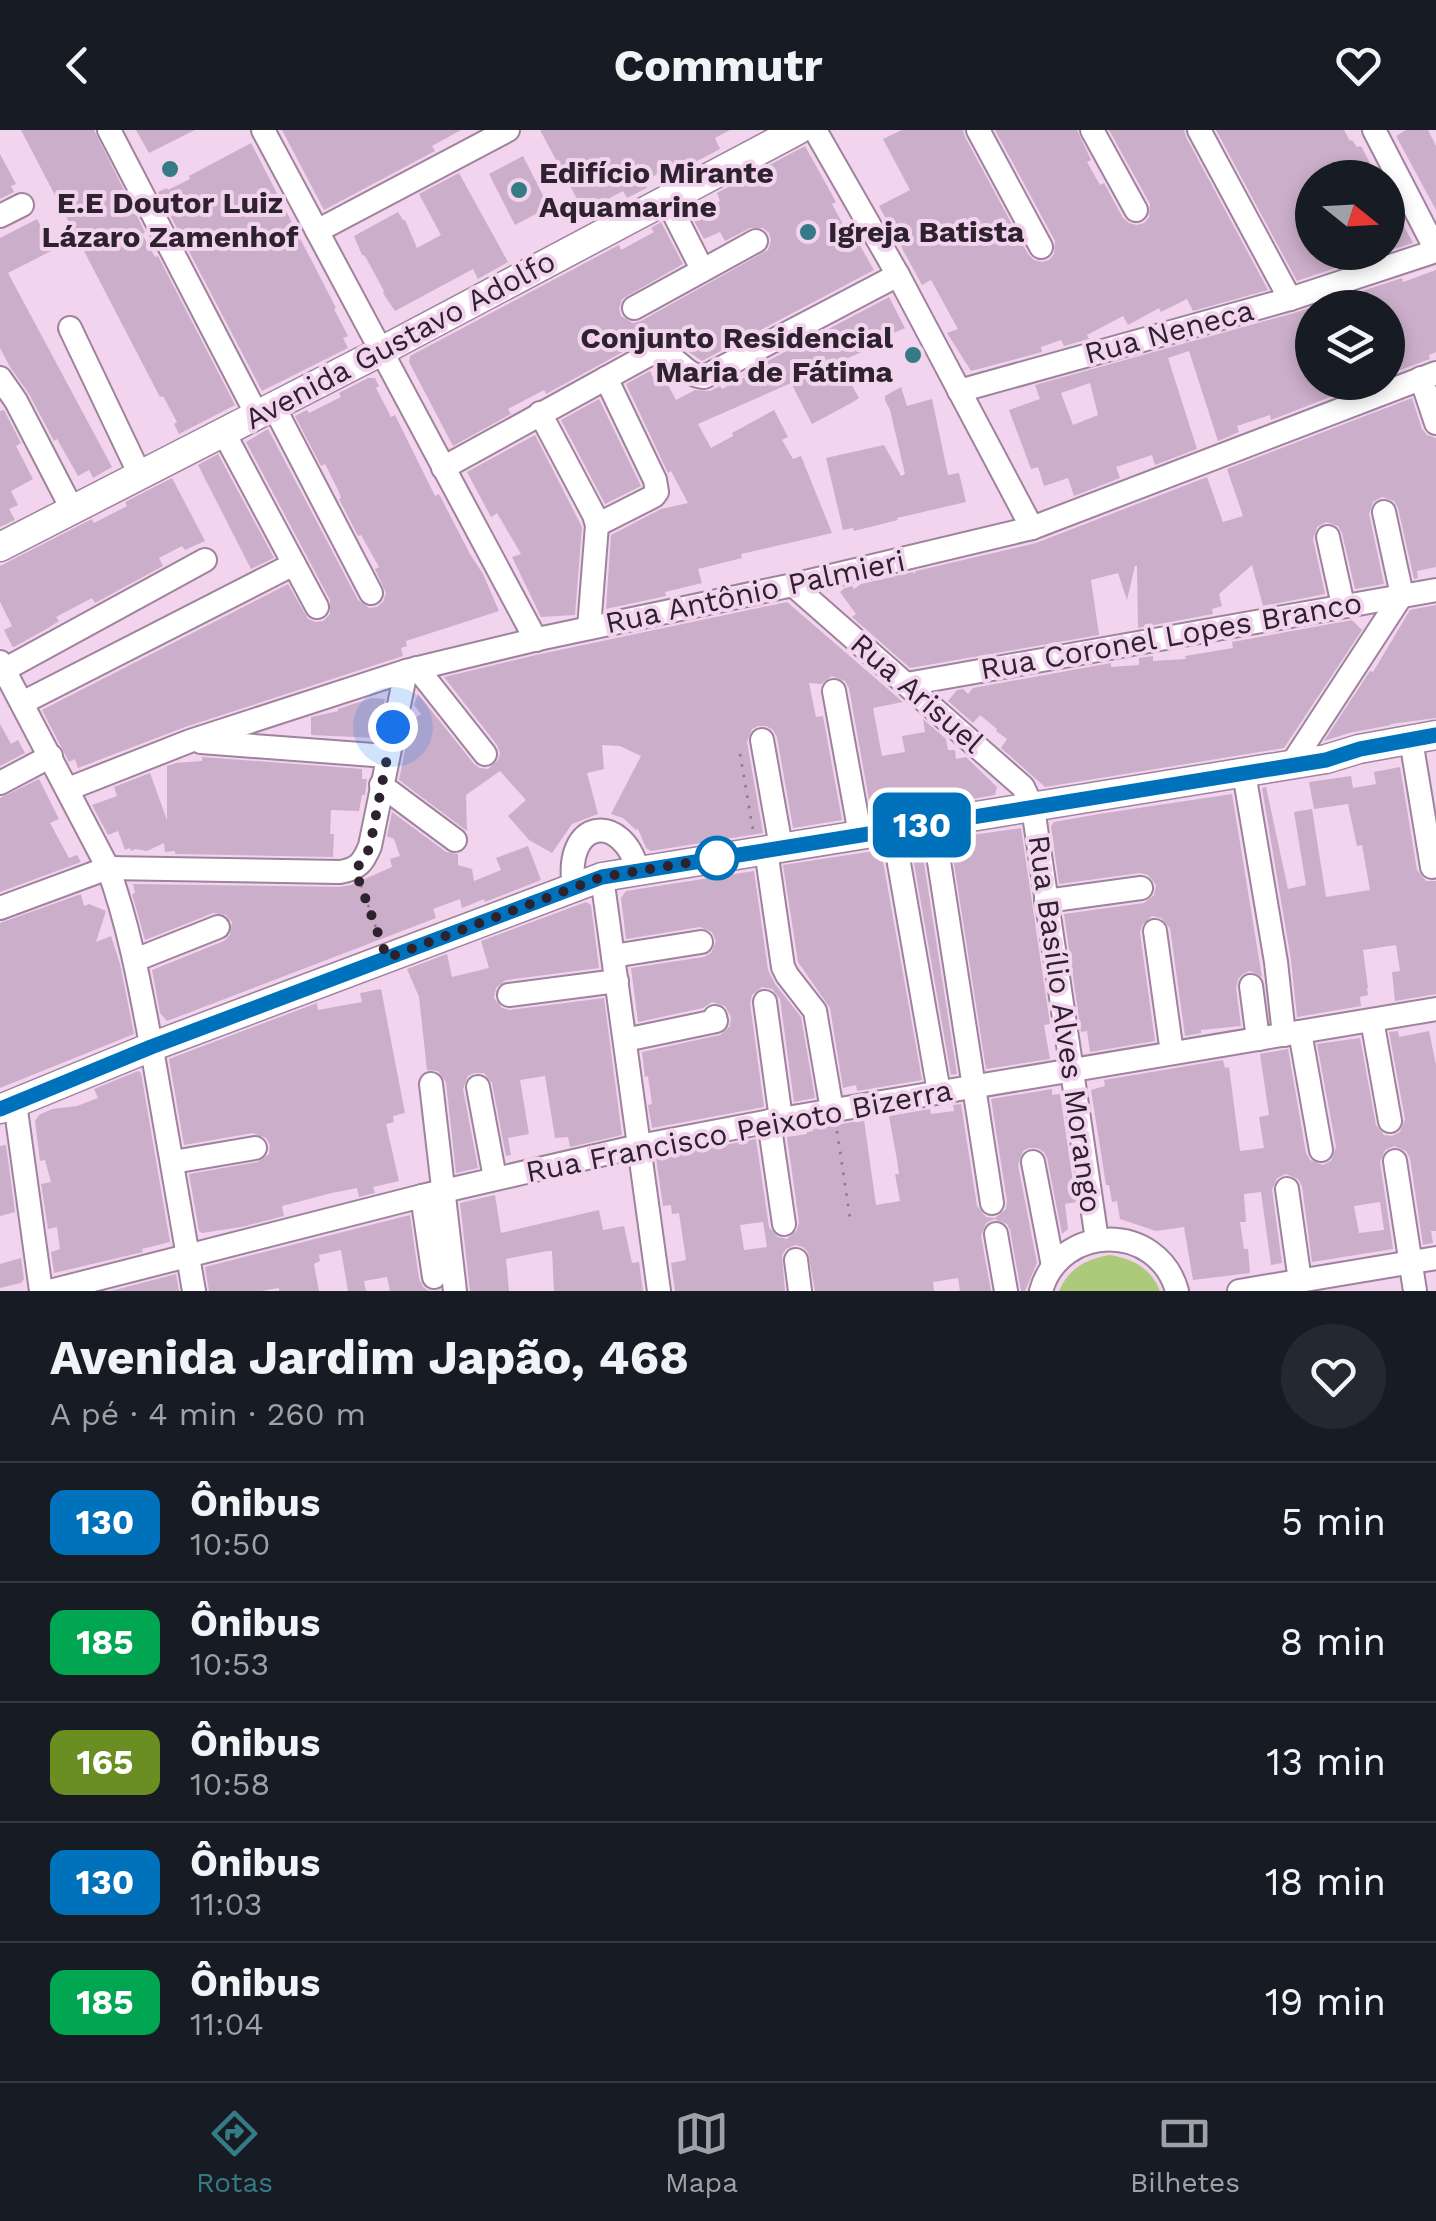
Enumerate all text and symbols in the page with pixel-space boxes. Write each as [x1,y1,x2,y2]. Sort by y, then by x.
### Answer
icon: back [50,38,105,93]
icon: heart [1331,38,1386,93]
text: Commutr [613,39,823,92]
place label: Edifício Mirante Aquamarine [539,155,774,224]
marker: E.E Doutor Luiz Lázaro Zamenhof [159,158,181,180]
north arrow [1295,160,1405,270]
map controls [1295,160,1405,400]
marker: Edifício Mirante Aquamarine [508,179,530,201]
place label: E.E Doutor Luiz Lázaro Zamenhof [41,185,299,254]
place label: Igreja Batista [828,214,1025,249]
marker: Igreja Batista [797,221,819,243]
street label: Avenida Gustavo Adolfo [239,243,561,436]
button: layers [1295,290,1405,400]
street label: Rua Neneca [1081,292,1257,371]
place label: Conjunto Residencial Maria de Fátima [580,320,894,389]
marker: Conjunto Residencial Maria de Fátima [902,344,924,366]
street label: Rua Antônio Palmieri [602,543,908,640]
street label: Rua Coronel Lopes Branco [977,585,1364,686]
street label: Rua Arisuel [844,626,991,760]
your location [368,702,418,752]
line badge: 130 [864,792,980,858]
text: 130 [893,804,951,846]
street label: Rua Basílio Alves Morango [1022,833,1109,1215]
unlabelled marker [696,837,738,879]
street label: Rua Francisco Peixoto Bizerra [523,1072,955,1189]
button: heart [1281,1324,1386,1429]
text: Avenida Jardim Japão, 468 [50,1329,689,1386]
text: A pé · 4 min · 260 m [50,1395,366,1433]
text: Ônibus [190,1481,320,1525]
text: 5 min [1281,1500,1386,1544]
text: 130 [76,1501,134,1543]
text: 10:50 [190,1525,270,1563]
text: Ônibus [190,1601,320,1645]
text: 8 min [1280,1620,1386,1664]
text: 185 [76,1621,134,1663]
text: 10:53 [190,1645,269,1683]
text: Ônibus [190,1721,320,1765]
text: 13 min [1266,1740,1386,1784]
text: 165 [76,1741,134,1783]
text: 10:58 [190,1765,270,1803]
text: Ônibus [190,1841,320,1885]
text: 18 min [1265,1860,1386,1904]
text: 130 [76,1861,134,1903]
text: 11:03 [190,1885,262,1923]
text: Ônibus [190,1961,320,2005]
text: 19 min [1265,1980,1386,2024]
text: 185 [76,1981,134,2023]
text: 11:04 [190,2005,264,2043]
tab: Rotas [196,2106,273,2199]
tab: Mapa [665,2106,738,2199]
tab: Bilhetes [1130,2106,1240,2199]

